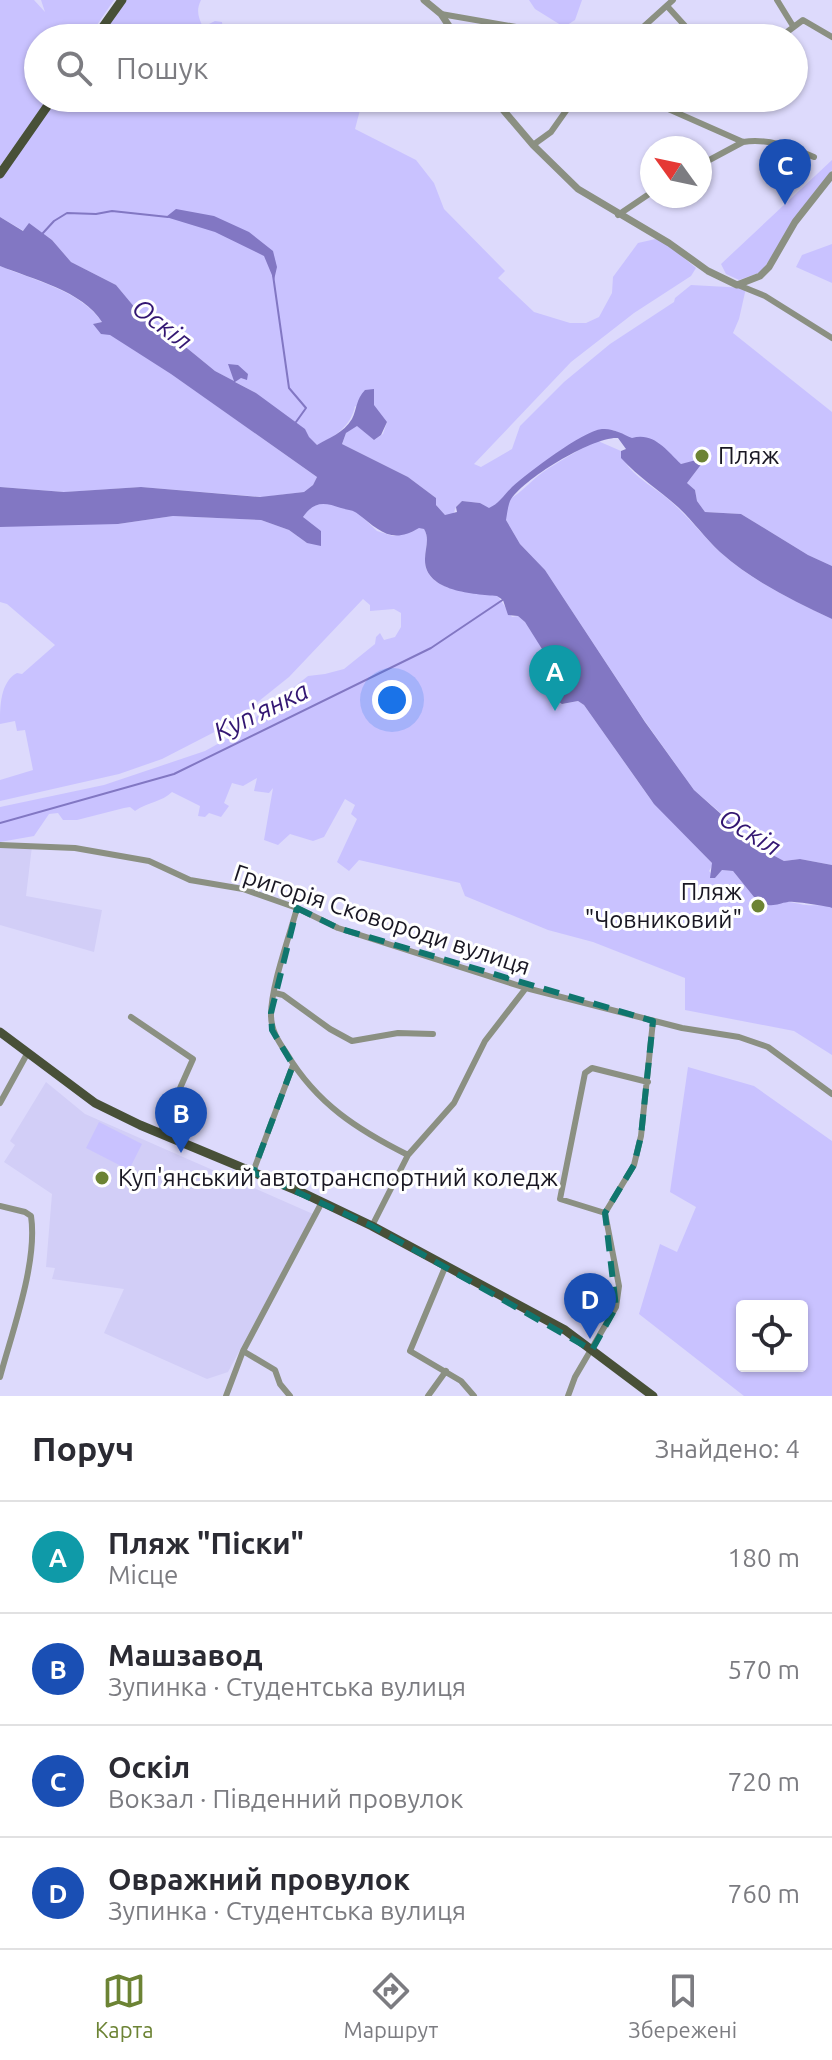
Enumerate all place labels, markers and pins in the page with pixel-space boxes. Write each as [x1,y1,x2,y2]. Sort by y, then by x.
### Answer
pin: C [759,139,811,205]
place label: Пляж [718,442,780,469]
marker: Пляж [693,447,711,465]
pin: A [529,645,581,711]
place label: Пляж "Човниковий" [585,878,742,933]
marker: Пляж "Човниковий" [749,897,767,915]
pin: B [155,1087,207,1153]
place label: Куп'янський автотранспортний коледж [118,1164,558,1191]
marker: Куп'янський автотранспортний коледж [93,1169,111,1187]
pin: D [564,1273,616,1339]

